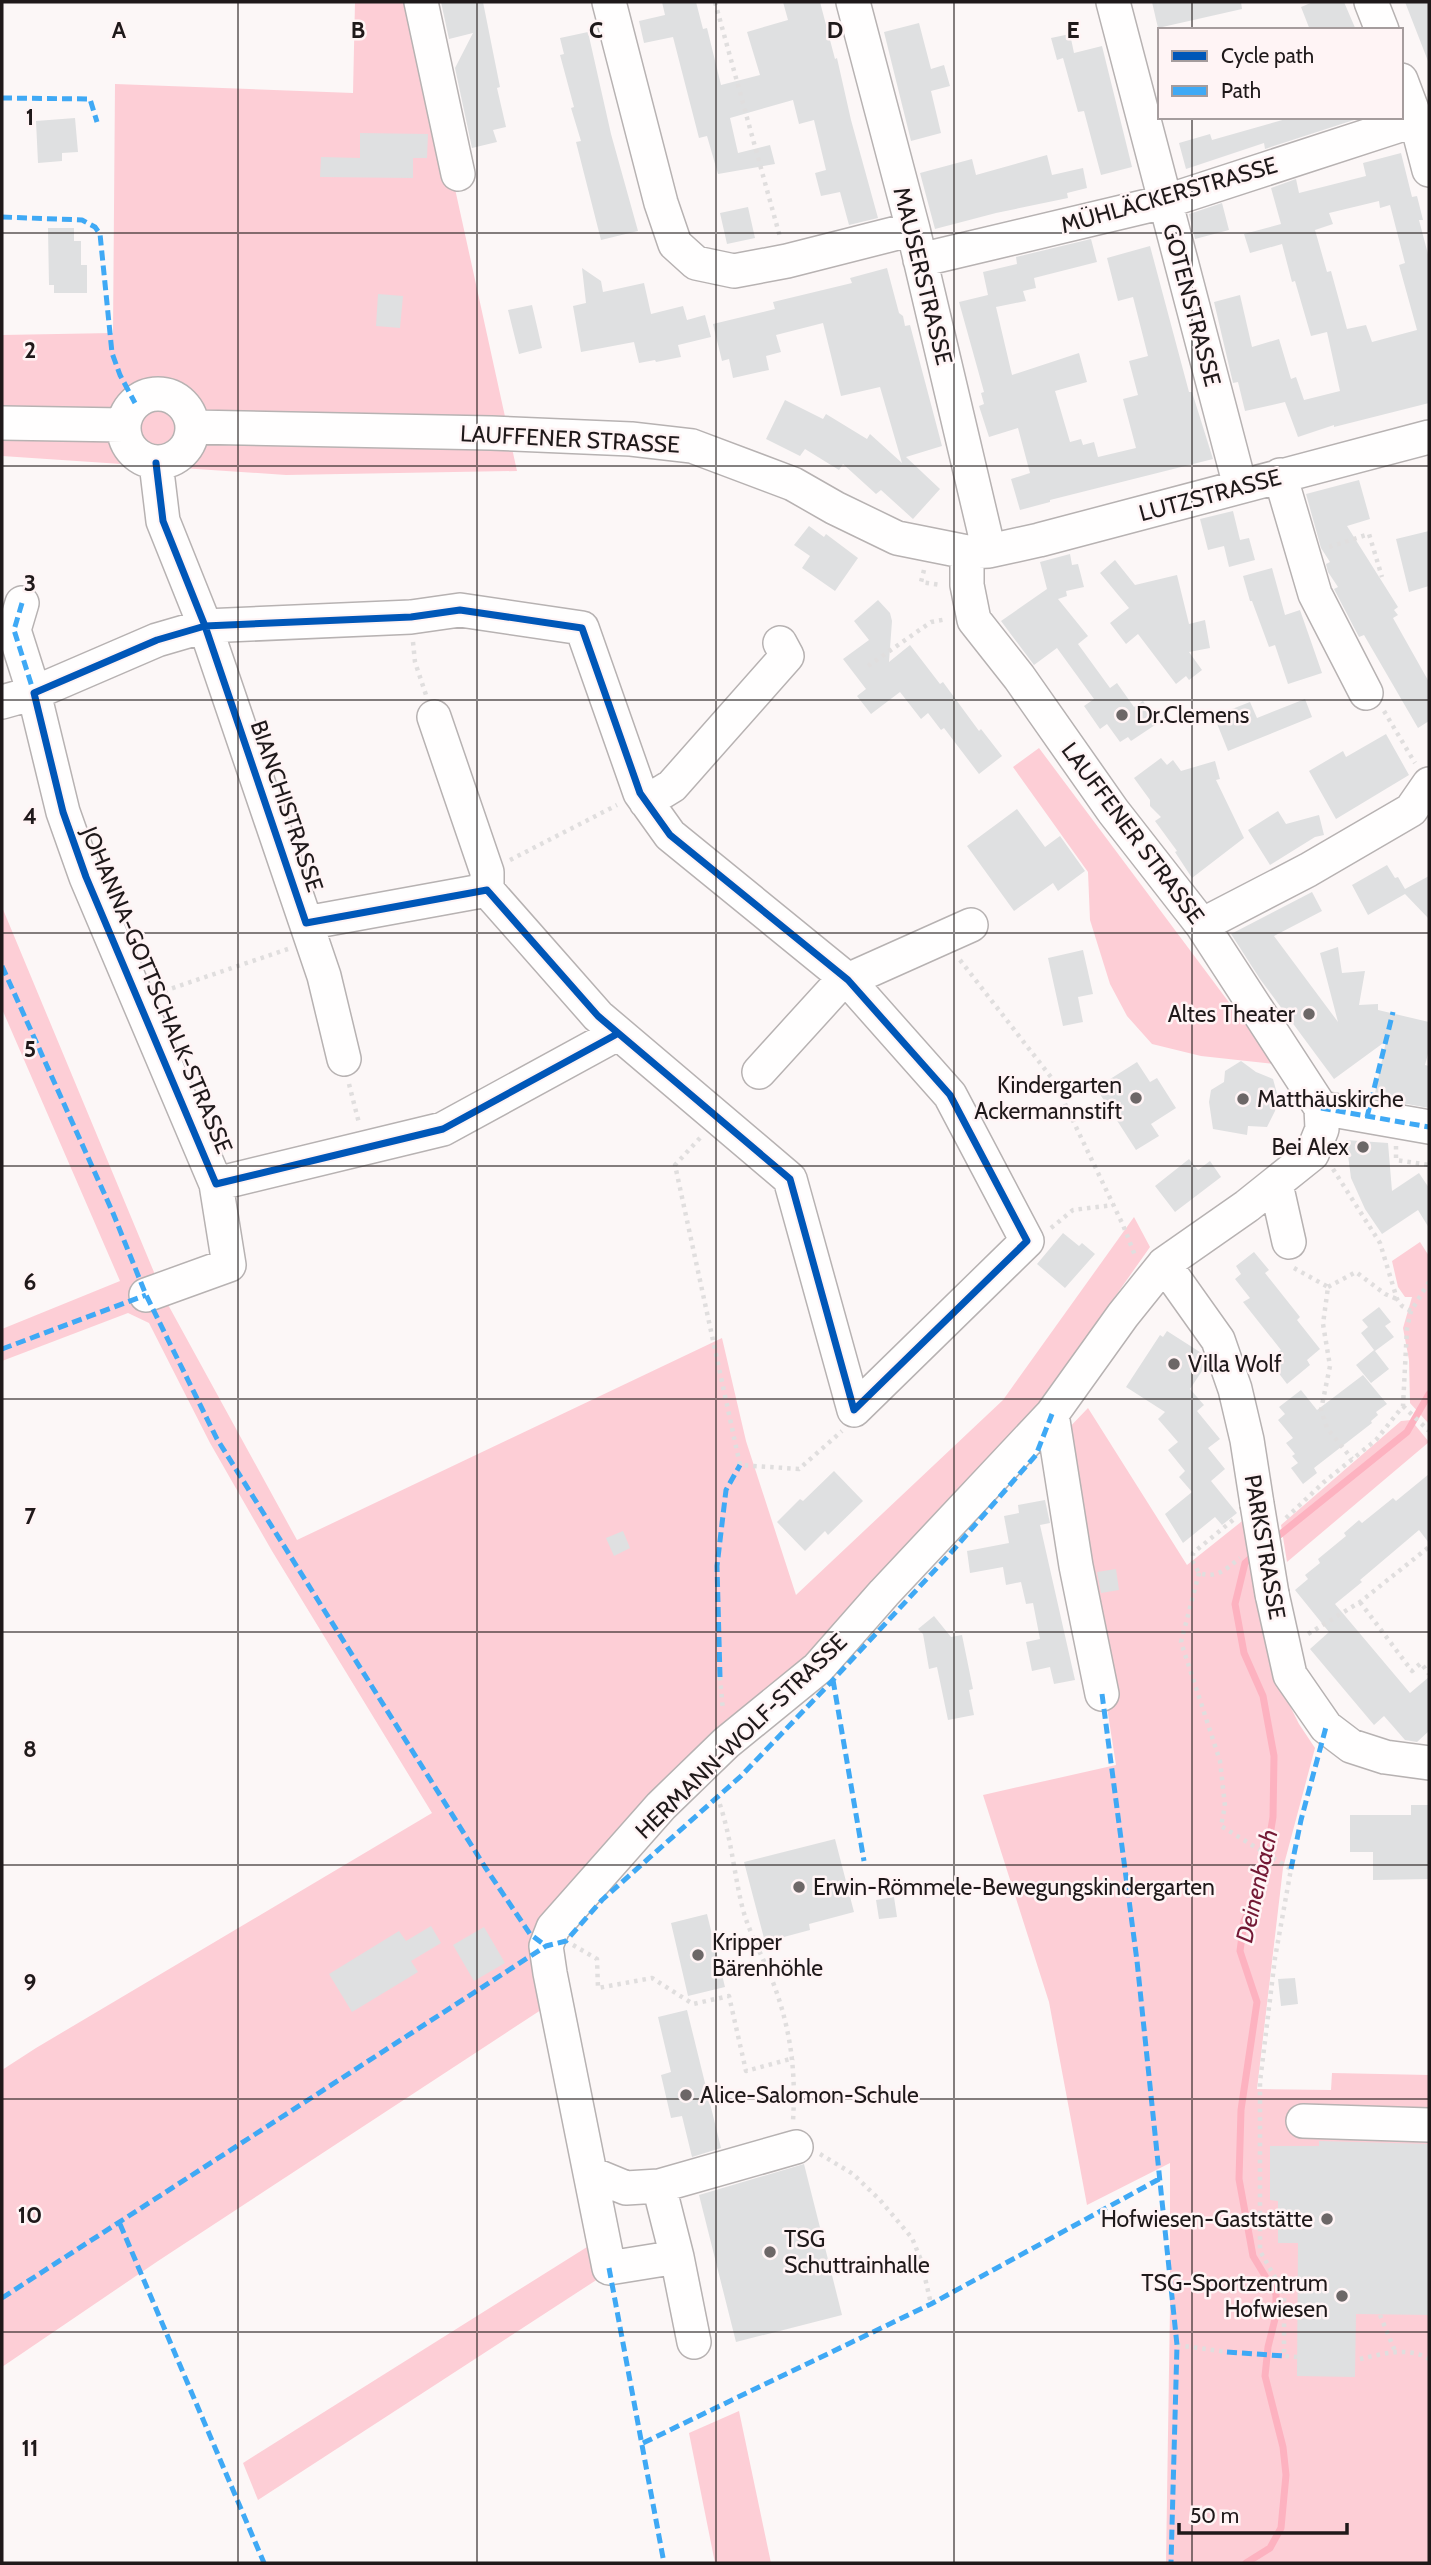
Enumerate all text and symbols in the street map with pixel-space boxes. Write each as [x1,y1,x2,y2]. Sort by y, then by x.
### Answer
text: A [112,16,127,44]
text: B [351,16,365,44]
text: C [589,16,603,44]
text: D [827,16,843,44]
text: E [1066,16,1080,44]
legend [1158,28,1403,119]
text: Cycle path [1221,43,1314,68]
text: Path [1221,78,1261,103]
text: 1 [26,103,34,131]
street label: MÜHLÄCKERSTRASSE [1058,151,1280,239]
street label: MAUSERSTRASSE [887,184,959,368]
street label: GOTENSTRASSE [1157,221,1227,389]
text: 2 [24,336,36,364]
street label: LAUFFENER STRASSE [459,419,681,459]
street label: LUTZSTRASSE [1136,463,1284,527]
text: 3 [24,569,36,597]
place label: Dr.Clemens [1136,701,1249,729]
marker: Dr.Clemens [1114,707,1130,723]
street label: BIANCHISTRASSE [245,717,329,895]
street label: LAUFFENER STRASSE [1056,737,1210,929]
text: 4 [23,802,37,830]
street label: JOHANNA-GOTTSCHALK-STRASSE [75,821,239,1158]
place label: Altes Theater [1168,1000,1296,1028]
marker: Altes Theater [1301,1006,1317,1022]
text: 5 [24,1035,36,1063]
place label: Kindergarten Ackermannstift [974,1071,1122,1125]
place label: Matthäuskirche [1257,1085,1404,1113]
marker: Kindergarten Ackermannstift [1128,1090,1144,1106]
marker: Matthäuskirche [1235,1091,1251,1107]
place label: Bei Alex [1272,1133,1349,1161]
marker: Bei Alex [1355,1139,1371,1155]
text: 6 [24,1268,36,1296]
place label: Villa Wolf [1188,1350,1282,1378]
marker: Villa Wolf [1166,1356,1182,1372]
street label: PARKSTRASSE [1238,1472,1292,1622]
text: 7 [24,1502,36,1530]
street label: HERMANN-WOLF-STRASSE [629,1628,853,1844]
text: 8 [23,1735,37,1763]
water label: Deinenbach [1229,1826,1284,1945]
place label: Erwin-Römmele-Bewegungskindergarten [813,1873,1215,1901]
marker: Erwin-Römmele-Bewegungskindergarten [791,1879,807,1895]
place label: Kripper Bärenhöhle [712,1928,823,1982]
marker: Kripper Bärenhöhle [690,1947,706,1963]
text: 9 [24,1968,36,1996]
place label: Alice-Salomon-Schule [700,2081,919,2109]
marker: Alice-Salomon-Schule [678,2087,694,2103]
text: 10 [18,2201,42,2229]
place label: Hofwiesen-Gaststätte [1101,2205,1313,2233]
marker: Hofwiesen-Gaststätte [1319,2211,1335,2227]
place label: TSG Schuttrainhalle [784,2225,930,2279]
marker: TSG Schuttrainhalle [762,2244,778,2260]
place label: TSG-Sportzentrum Hofwiesen [1141,2269,1328,2323]
marker: TSG-Sportzentrum Hofwiesen [1334,2288,1350,2304]
text: 11 [22,2434,38,2462]
scale bar [1179,2492,1347,2536]
text: 50 m [1190,2503,1239,2528]

